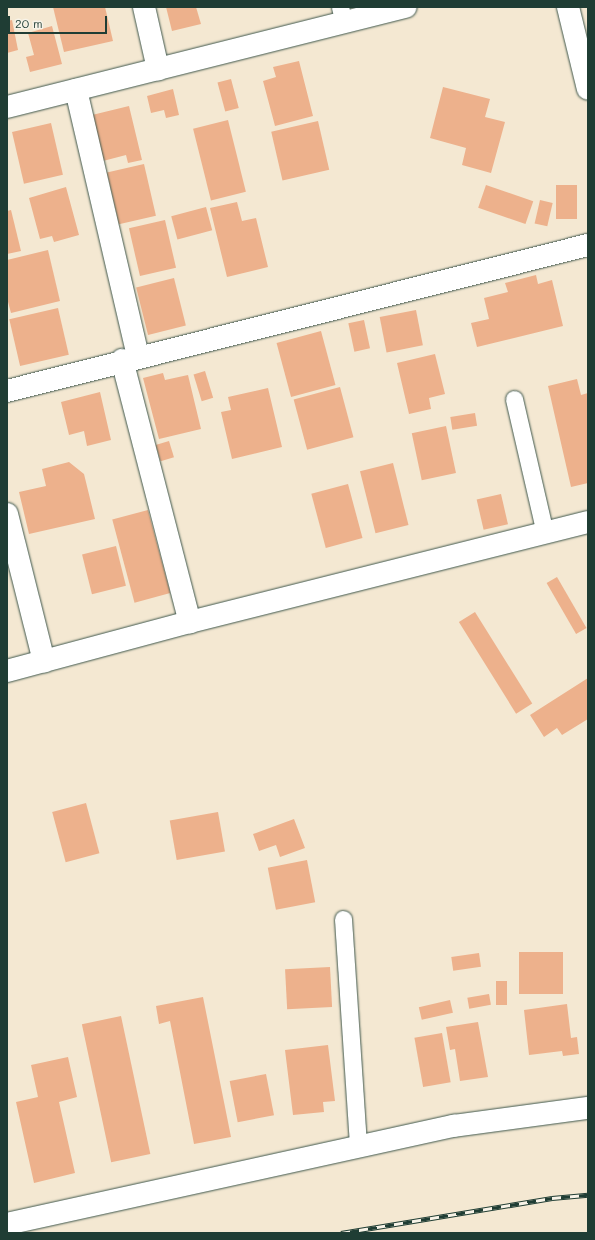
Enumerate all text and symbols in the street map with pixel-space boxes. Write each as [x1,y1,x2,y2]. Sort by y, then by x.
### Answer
scale bar [10,8,109,34]
text: 20 m [15,15,43,31]

